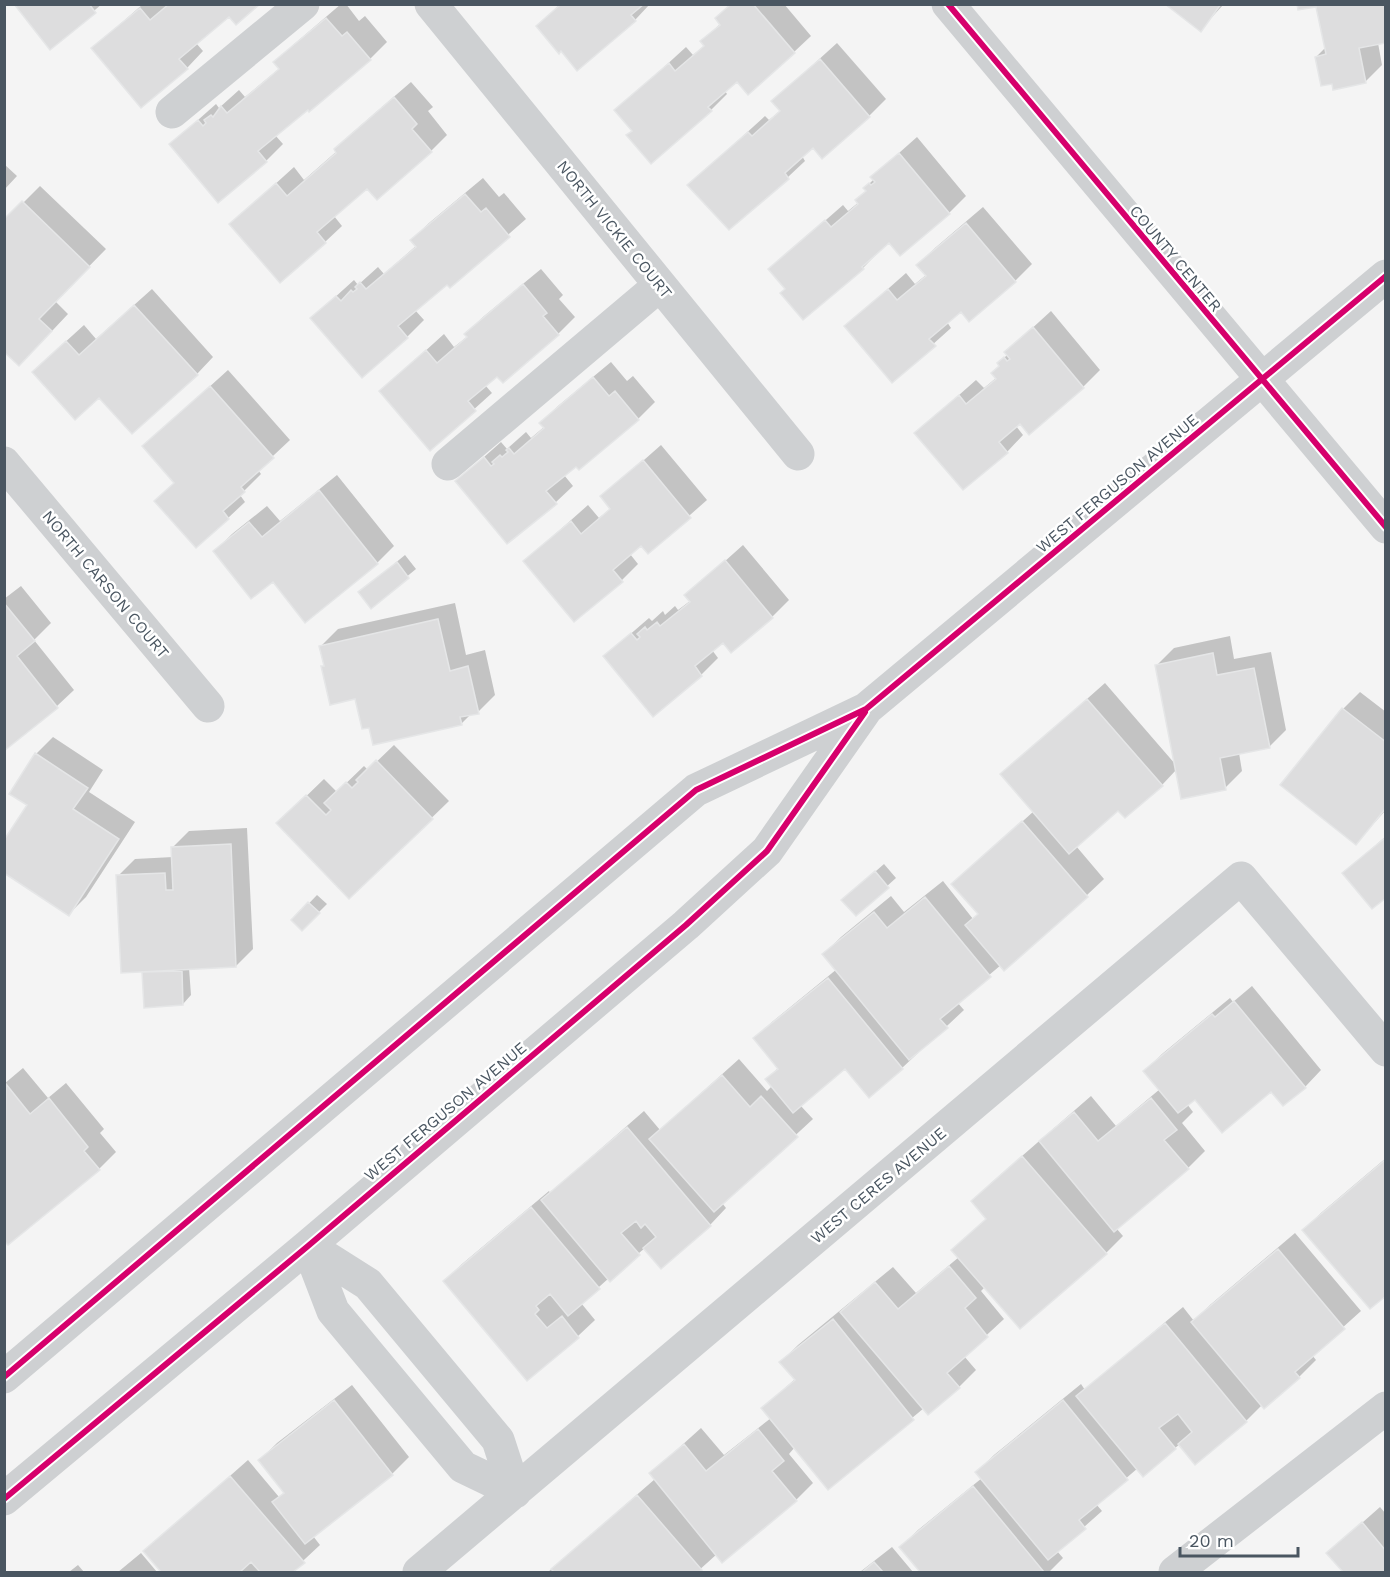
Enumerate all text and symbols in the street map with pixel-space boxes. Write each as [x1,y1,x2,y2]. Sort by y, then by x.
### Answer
street label: NORTH VICKIE COURT [553,157,676,302]
street label: COUNTY CENTER [1126,201,1226,315]
street label: WEST FERGUSON AVENUE [1032,410,1202,557]
street label: NORTH CARSON COURT [38,507,173,662]
street label: WEST FERGUSON AVENUE [360,1038,530,1185]
street label: WEST CERES AVENUE [807,1123,950,1247]
scale bar [1180,1520,1298,1558]
text: 20 m [1189,1530,1234,1551]

